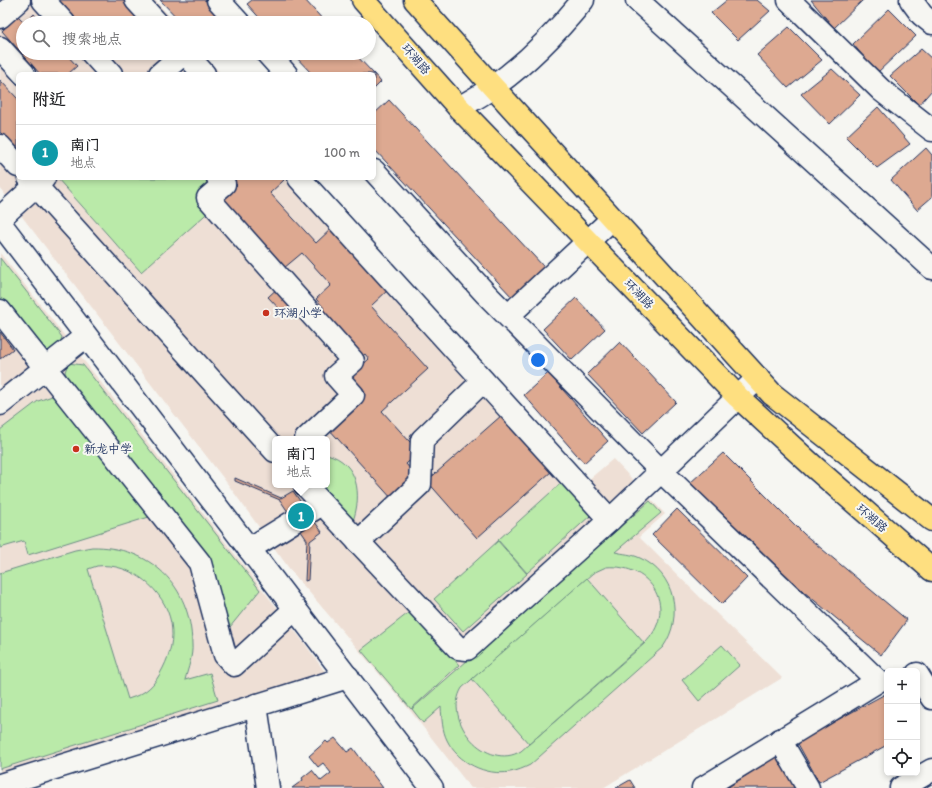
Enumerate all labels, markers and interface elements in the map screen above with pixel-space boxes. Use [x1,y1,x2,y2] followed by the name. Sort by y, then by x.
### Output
[16,16,376,60] search box
[30,27,52,49] icon: search
[62,30,122,48] text: 搜索地点
[399,41,433,77] street label: 环湖路
[32,89,66,109] text: 附近
[70,136,100,154] text: 南门
[42,145,48,160] text: 1
[324,145,360,160] text: 100 m
[70,155,96,170] text: 地点
[621,276,657,312] street label: 环湖路
[274,306,322,320] place label: 环湖小学
[261,308,271,318] marker: 环湖小学
[528,350,548,370] your location
[272,436,330,488] popup
[84,442,132,456] place label: 新龙中学
[71,444,81,454] marker: 新龙中学
[286,445,316,463] text: 南门
[286,464,312,479] text: 地点
[288,501,314,531] pin: 1
[854,501,890,535] street label: 环湖路
[884,668,920,776] map controls
[884,668,920,704] button: +
[884,704,920,740] button: −
[884,740,920,776] button: locate

